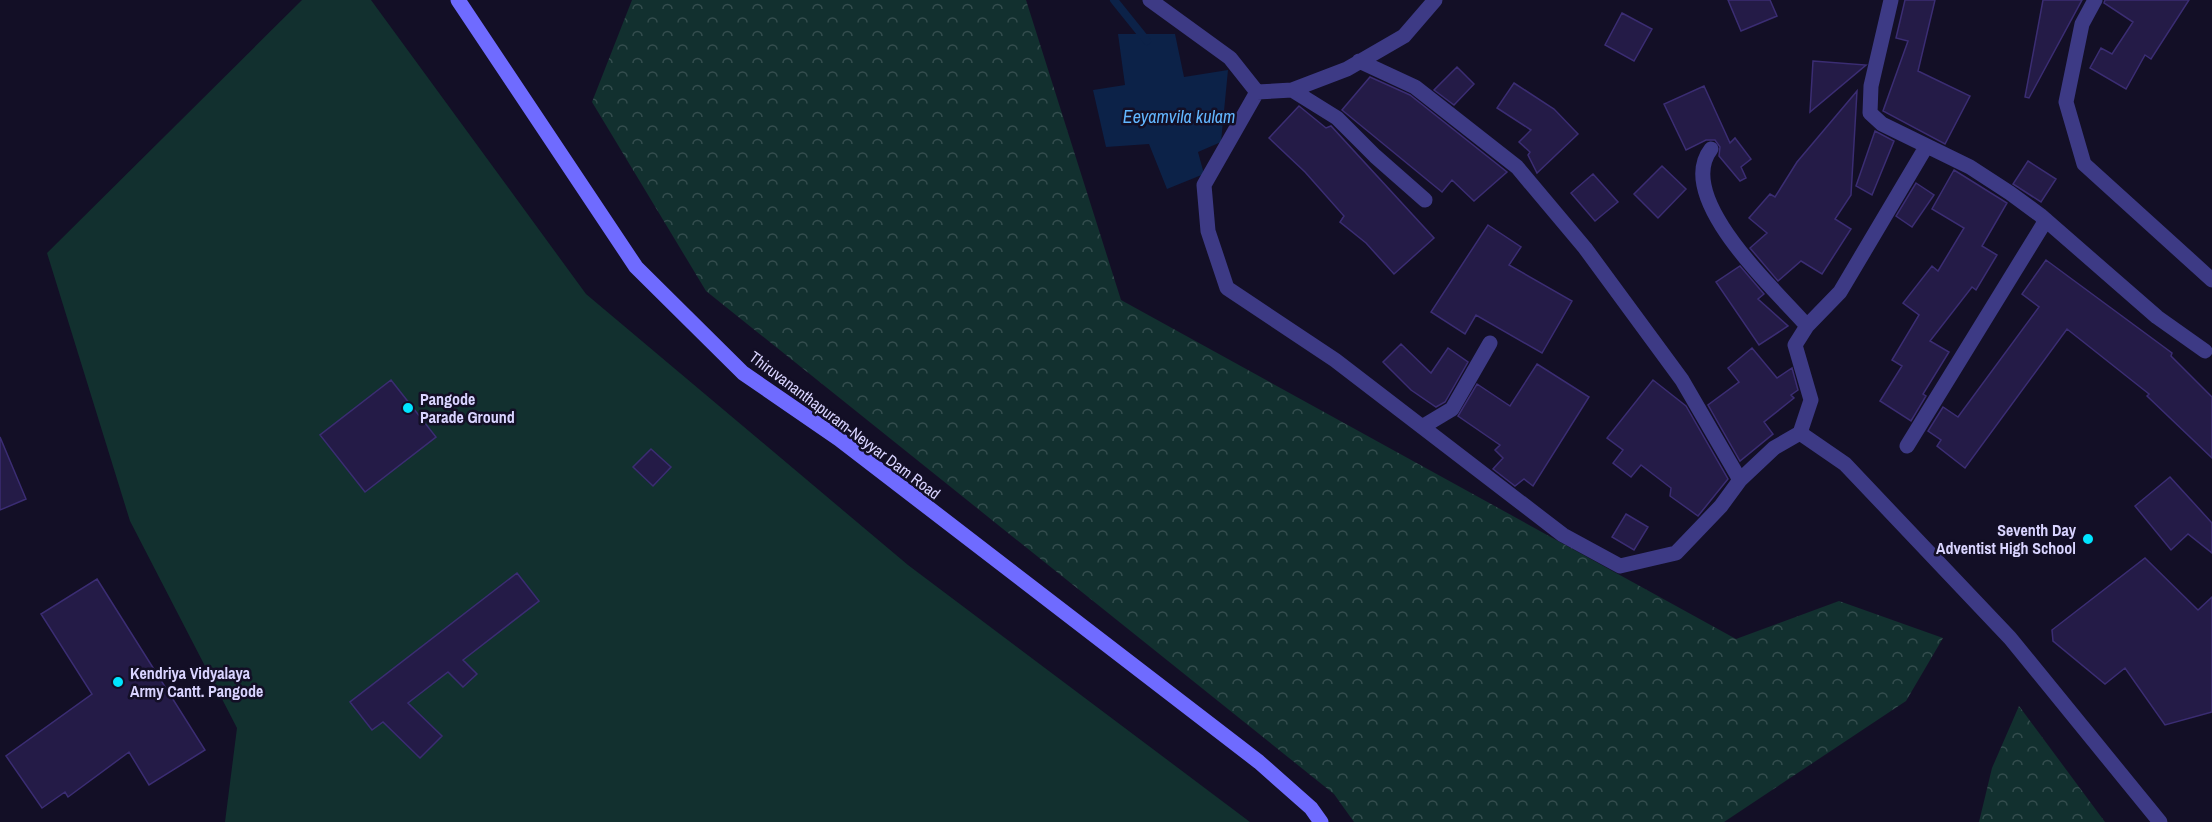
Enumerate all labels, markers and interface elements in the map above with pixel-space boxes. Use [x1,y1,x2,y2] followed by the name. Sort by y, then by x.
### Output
[1123,104,1235,129] water label: Eeyamvila kulam
[745,346,945,504] street label: Thiruvananthapuram-Neyyar Dam Road
[420,388,515,428] place label: Pangode Parade Ground
[401,401,415,415] marker: Pangode Parade Ground
[1936,519,2077,559] place label: Seventh Day Adventist High School
[2081,532,2095,546] marker: Seventh Day Adventist High School
[130,662,263,702] place label: Kendriya Vidyalaya Army Cantt. Pangode
[111,675,125,689] marker: Kendriya Vidyalaya Army Cantt. Pangode

